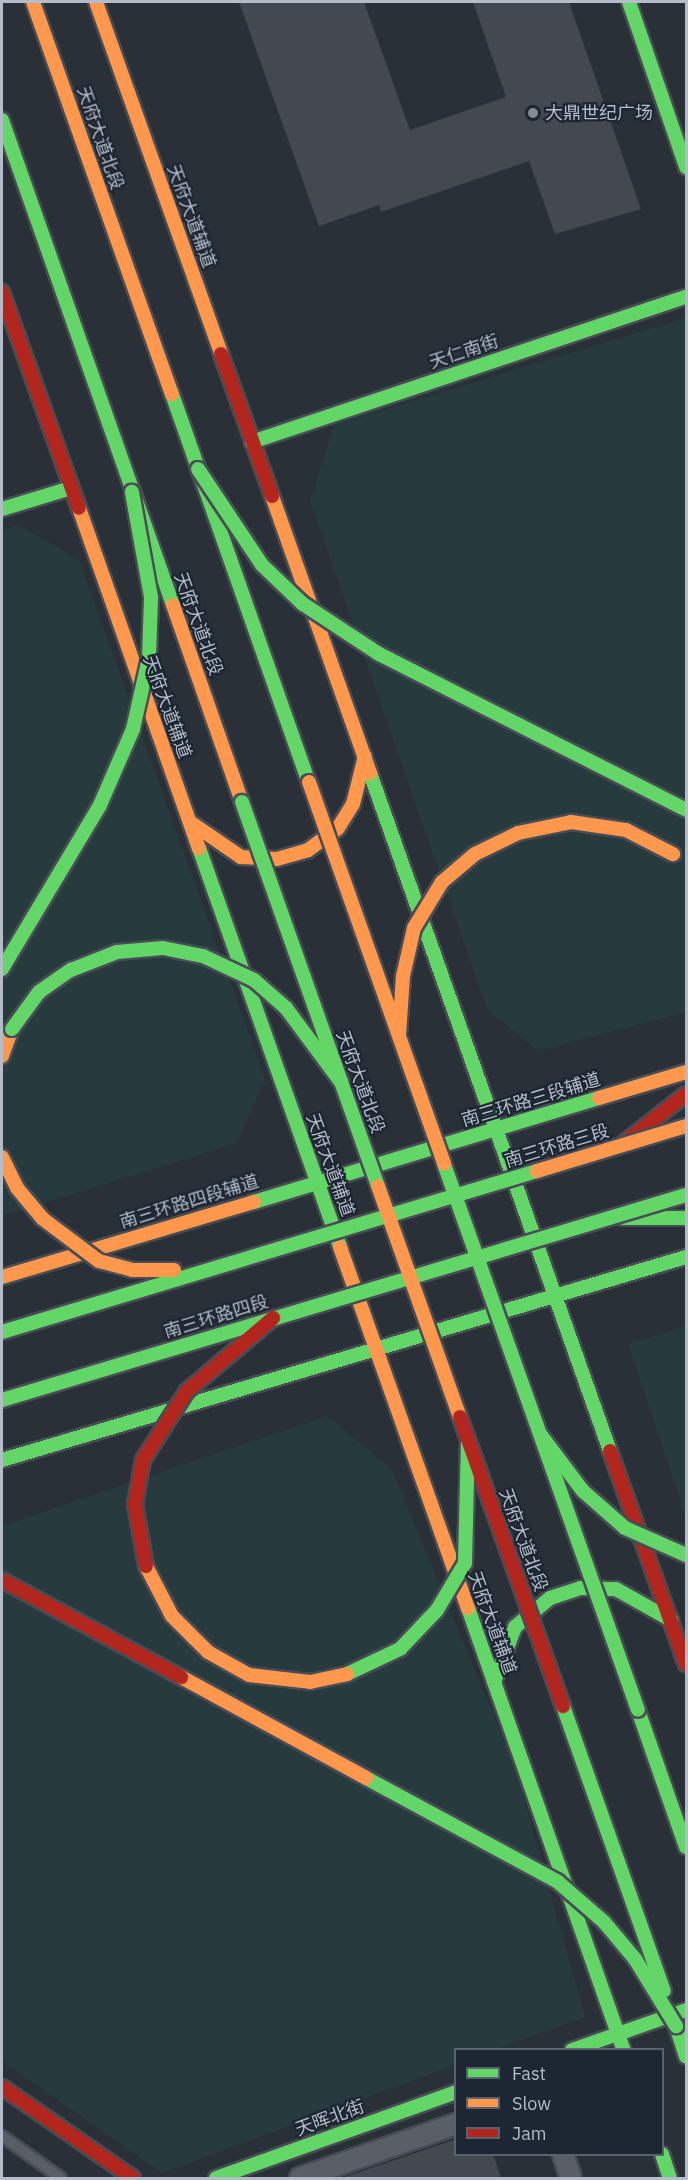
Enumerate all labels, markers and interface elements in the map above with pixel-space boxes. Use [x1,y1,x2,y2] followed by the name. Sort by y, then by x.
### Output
[72,83,128,193] street label: 天府大道北段
[545,102,653,124] place label: 大鼎世纪广场
[526,106,540,120] marker: 大鼎世纪广场
[162,162,220,270] street label: 天府大道辅道
[426,331,502,373] street label: 天仁南街
[169,570,227,678] street label: 天府大道北段
[138,653,196,761] street label: 天府大道辅道
[331,1028,389,1136] street label: 天府大道北段
[459,1069,603,1131] street label: 南三环路三段辅道
[301,1111,359,1219] street label: 天府大道辅道
[502,1120,612,1172] street label: 南三环路三段
[117,1171,261,1233] street label: 南三环路四段辅道
[161,1291,271,1343] street label: 南三环路四段
[494,1486,552,1594] street label: 天府大道北段
[463,1569,521,1677] street label: 天府大道辅道
[454,2048,664,2156] legend
[512,2062,546,2085] text: Fast
[512,2092,551,2115] text: Slow
[292,2096,368,2140] street label: 天晖北街
[512,2122,547,2145] text: Jam

